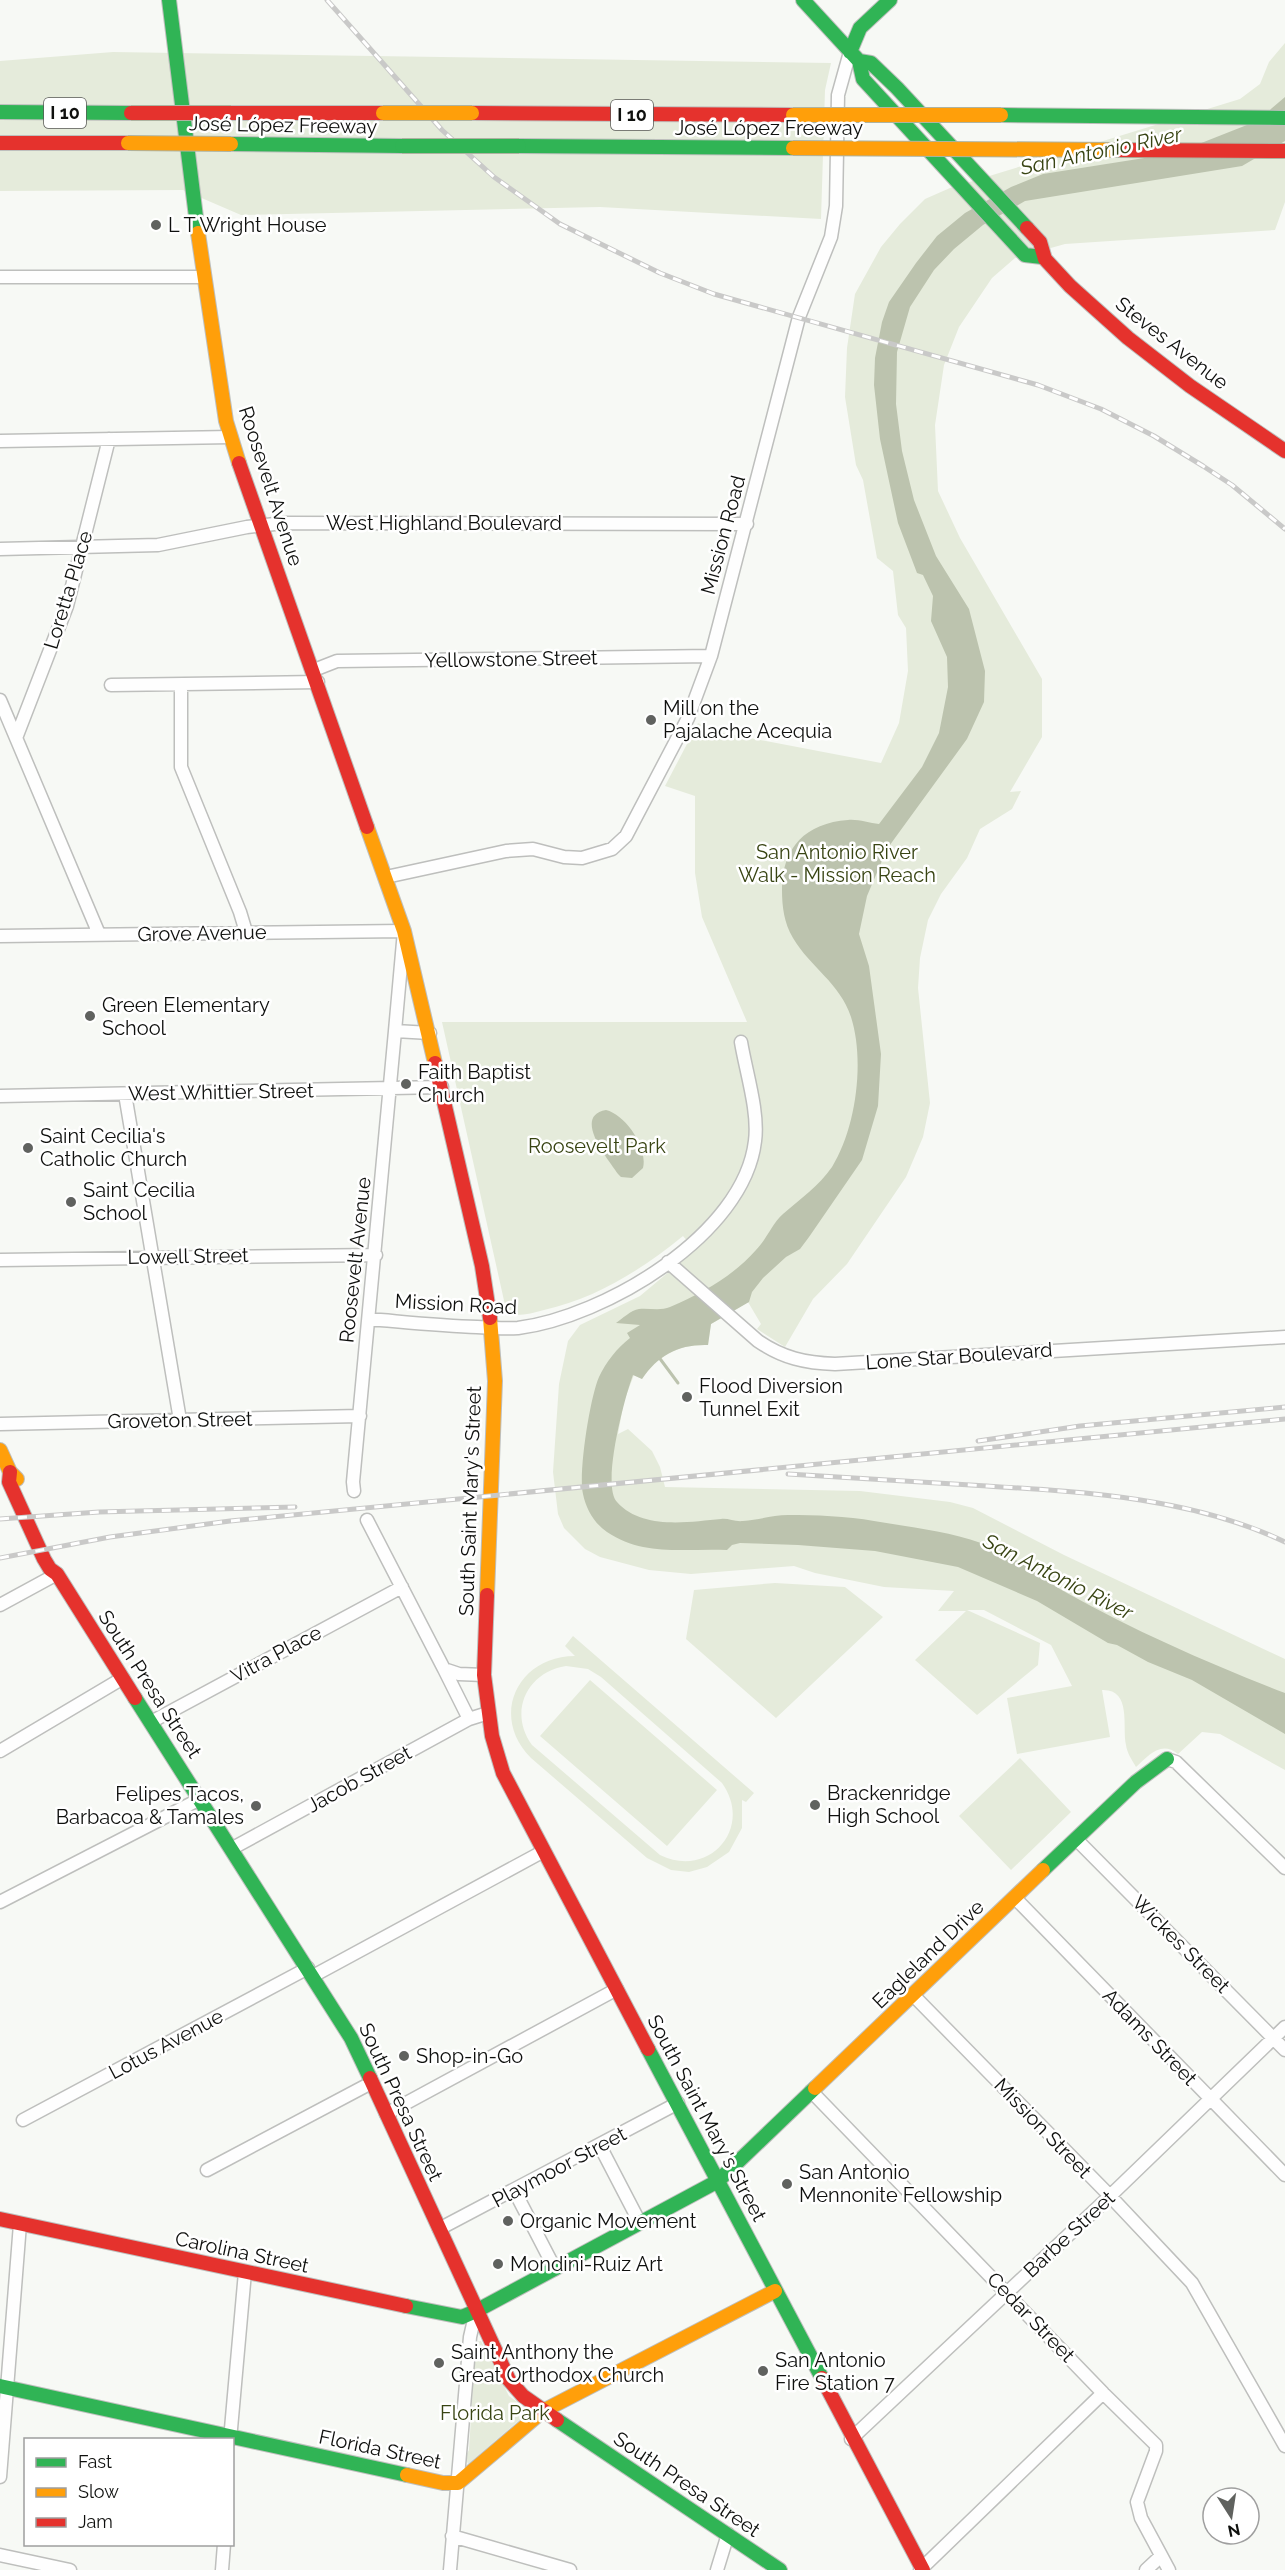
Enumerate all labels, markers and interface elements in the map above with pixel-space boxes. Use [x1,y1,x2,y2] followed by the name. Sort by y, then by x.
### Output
[44,98,86,128] road number: I 10
[611,100,653,130] road number: I 10
[189,111,378,139] street label: José López Freeway
[675,116,863,140] street label: José López Freeway
[1017,121,1185,180] water label: San Antonio River
[168,213,327,237] place label: L T Wright House
[149,218,163,232] marker: L T Wright House
[1111,292,1233,395] street label: Steves Avenue
[234,403,308,569] street label: Roosevelt Avenue
[696,473,750,597] street label: Mission Road
[326,511,562,535] street label: West Highland Boulevard
[39,528,97,652] street label: Loretta Place
[424,645,598,673] street label: Yellowstone Street
[663,696,832,743] place label: Mill on the Pajalache Acequia
[644,713,658,727] marker: Mill on the Pajalache Acequia
[738,840,936,887] park label: San Antonio River Walk - Mission Reach
[137,920,267,946] street label: Grove Avenue
[102,993,270,1040] place label: Green Elementary School
[83,1009,97,1023] marker: Green Elementary School
[418,1060,531,1107] place label: Faith Baptist Church
[399,1077,413,1091] marker: Faith Baptist Church
[128,1078,314,1106] street label: West Whittier Street
[40,1124,187,1171] place label: Saint Cecilia's Catholic Church
[528,1134,666,1158] park label: Roosevelt Park
[21,1141,35,1155] marker: Saint Cecilia's Catholic Church
[334,1176,376,1344] street label: Roosevelt Avenue
[83,1178,195,1225] place label: Saint Cecilia School
[64,1195,78,1209] marker: Saint Cecilia School
[127,1243,249,1269] street label: Lowell Street
[394,1289,518,1319] street label: Mission Road
[865,1337,1053,1375] street label: Lone Star Boulevard
[699,1374,843,1421] place label: Flood Diversion Tunnel Exit
[454,1385,486,1617] street label: South Saint Mary's Street
[680,1390,694,1404] marker: Flood Diversion Tunnel Exit
[107,1407,253,1433] street label: Groveton Street
[978,1528,1138,1625] water label: San Antonio River
[93,1606,207,1763] street label: South Presa Street
[227,1620,326,1688] street label: Vitra Place
[302,1740,416,1818] street label: Jacob Street
[827,1781,951,1828] place label: Brackenridge High School
[56,1782,244,1829] place label: Felipes Tacos, Barbacoa & Tamales
[808,1798,822,1812] marker: Brackenridge High School
[249,1799,263,1813] marker: Felipes Tacos, Barbacoa & Tamales
[1127,1890,1235,1998] street label: Wickes Street
[867,1895,989,2013] street label: Eagleland Drive
[1098,1984,1202,2091] street label: Adams Street
[105,2004,228,2084] street label: Lotus Avenue
[642,2011,772,2226] street label: South Saint Mary's Street
[354,2019,448,2185] street label: South Presa Street
[416,2044,523,2068] place label: Shop-in-Go
[397,2049,411,2063] marker: Shop-in-Go
[989,2073,1097,2183] street label: Mission Street
[488,2121,630,2212] street label: Playmoor Street
[799,2160,1002,2207] place label: San Antonio Mennonite Fellowship
[780,2177,794,2191] marker: San Antonio Mennonite Fellowship
[1018,2186,1120,2282] street label: Barbe Street
[520,2209,697,2233] place label: Organic Movement
[501,2214,515,2228] marker: Organic Movement
[173,2226,311,2278] street label: Carolina Street
[510,2252,663,2276] place label: Mondini-Ruiz Art
[491,2257,505,2271] marker: Mondini-Ruiz Art
[982,2267,1080,2367] street label: Cedar Street
[451,2340,664,2387] place label: Saint Anthony the Great Orthodox Church
[775,2348,895,2395] place label: San Antonio Fire Station 7
[432,2356,446,2370] marker: Saint Anthony the Great Orthodox Church
[756,2364,770,2378] marker: San Antonio Fire Station 7
[440,2401,550,2425] park label: Florida Park
[317,2424,444,2474] street label: Florida Street
[609,2426,765,2542] street label: South Presa Street
[24,2438,234,2546] legend
[78,2451,112,2472] text: Fast
[78,2481,119,2502] text: Slow
[1201,2486,1261,2546] north arrow
[78,2511,113,2532] text: Jam
[1226,2520,1242,2541] text: N

